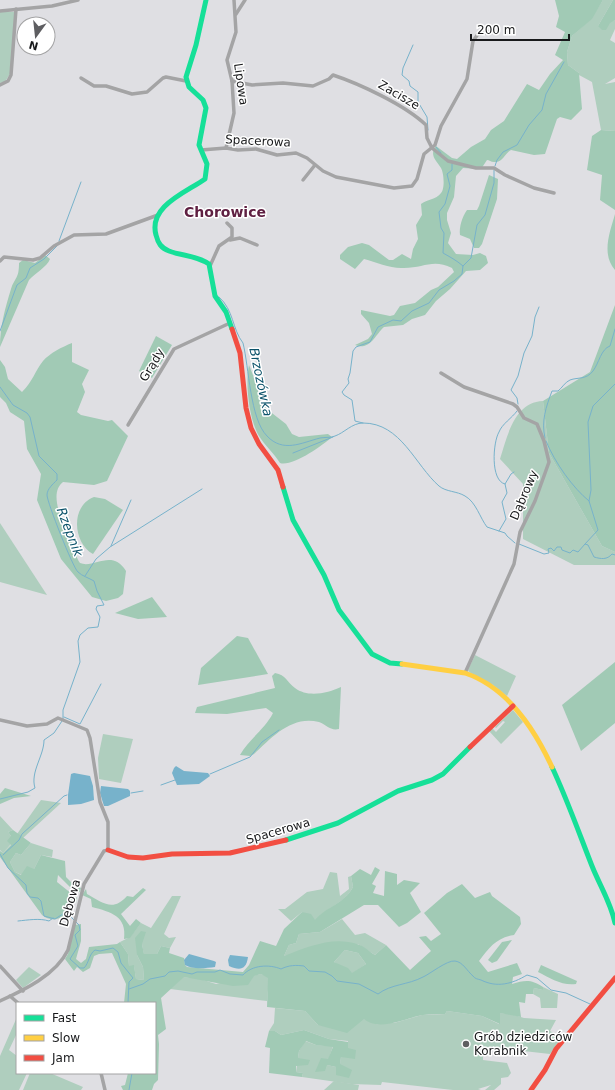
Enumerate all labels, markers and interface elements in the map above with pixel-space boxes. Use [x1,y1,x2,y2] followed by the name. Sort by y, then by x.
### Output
[16,16,56,56] north arrow
[471,16,569,42] scale bar
[477,23,515,37] text: 200 m
[27,38,40,53] text: N
[231,62,251,106] street label: Lipowa
[376,78,422,112] street label: Zacisze
[225,132,291,150] street label: Spacerowa
[184,204,266,220] district label: Chorowice
[137,346,167,384] street label: Grądy
[246,346,276,418] water label: Brzozówka
[507,468,541,522] street label: Dąbrowy
[54,505,86,559] water label: Rzepnik
[244,815,312,847] street label: Spacerowa
[57,878,83,928] street label: Dębowa
[16,1002,156,1074] legend
[52,1011,76,1025] text: Fast
[474,1030,573,1058] place label: Grób dziedziców Korabnik
[52,1031,80,1045] text: Slow
[461,1039,471,1049] marker: Grób dziedziców Korabnik
[51,1051,75,1065] text: Jam

